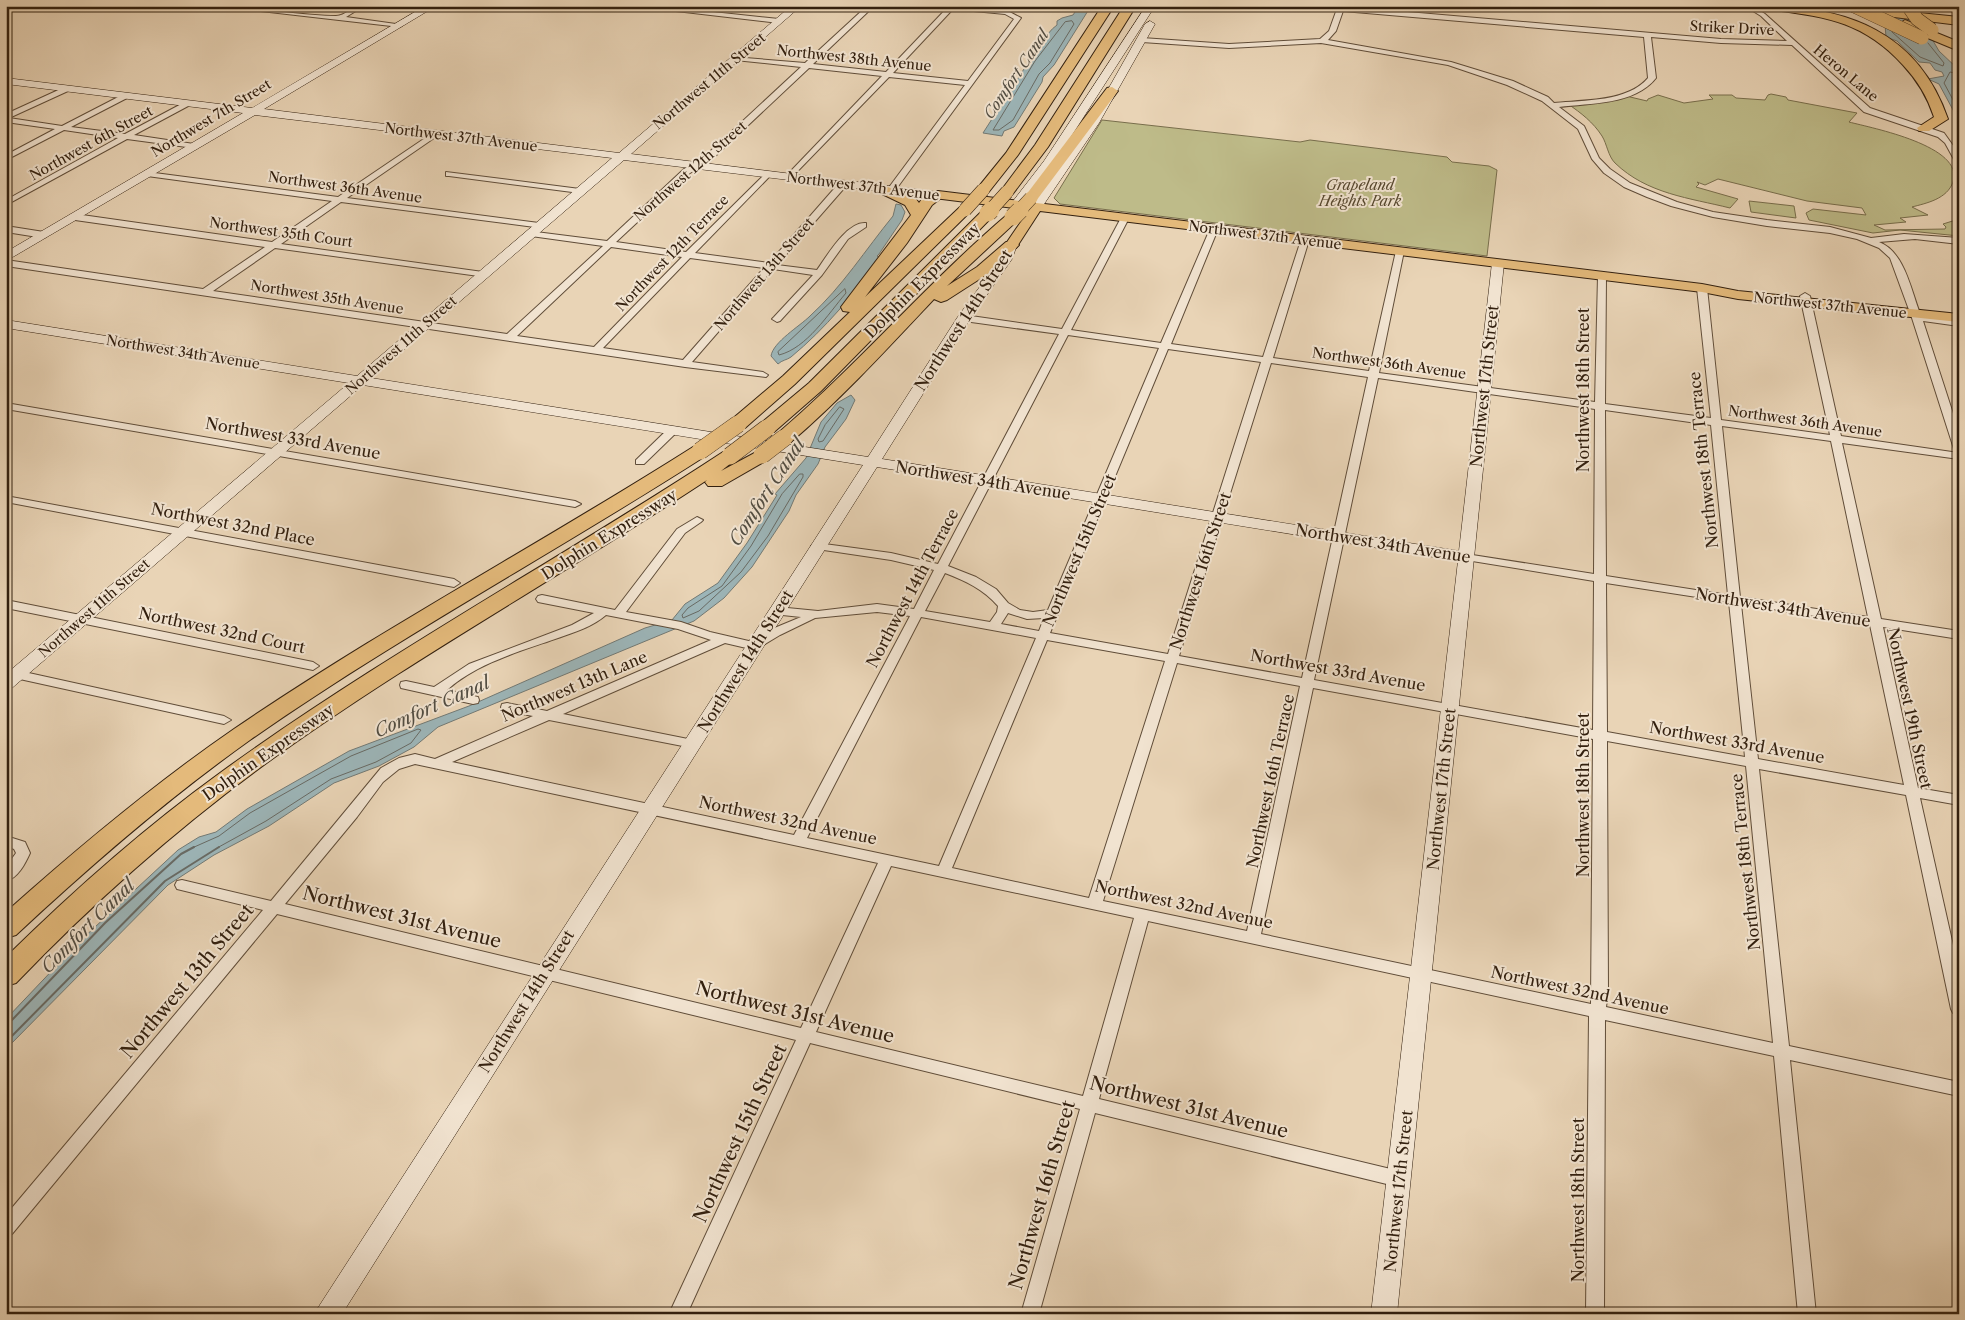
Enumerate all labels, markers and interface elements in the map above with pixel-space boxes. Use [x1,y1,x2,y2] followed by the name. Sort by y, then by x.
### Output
[1689,17,1775,39] street label: Striker Drive
[979,24,1054,122] water label: Comfort Canal
[649,29,769,133] street label: Northwest 11th Street
[776,41,932,75] street label: Northwest 38th Avenue
[1810,41,1882,106] street label: Heron Lane
[148,75,274,161] street label: Northwest 7th Street
[26,102,156,184] street label: Northwest 6th Street
[630,117,750,225] street label: Northwest 12th Street
[383,119,539,155] street label: Northwest 37th Avenue
[267,167,423,207] street label: Northwest 36th Avenue
[785,168,941,204] street label: Northwest 37th Avenue
[1318,176,1402,210] park label: Grapeland Heights Park
[612,191,732,315] street label: Northwest 12th Terrace
[208,213,354,251] street label: Northwest 35th Court
[710,214,818,334] street label: Northwest 13th Street
[860,217,985,342] street label: Dolphin Expressway
[1187,217,1343,253] street label: Northwest 37th Avenue
[910,245,1016,394] street label: Northwest 14th Street
[249,276,405,318] street label: Northwest 35th Avenue
[1752,288,1908,322] street label: Northwest 37th Avenue
[342,292,460,398] street label: Northwest 11th Street
[1466,304,1503,468] street label: Northwest 17th Street
[1573,307,1593,472] street label: Northwest 18th Street
[105,331,261,373] street label: Northwest 34th Avenue
[1311,343,1467,383] street label: Northwest 36th Avenue
[1684,371,1722,549] street label: Northwest 18th Terrace
[1727,401,1883,441] street label: Northwest 36th Avenue
[204,413,382,463] street label: Northwest 33rd Avenue
[724,432,811,550] water label: Comfort Canal
[894,456,1072,504] street label: Northwest 34th Avenue
[1038,470,1120,629] street label: Northwest 15th Street
[538,484,681,584] street label: Dolphin Expressway
[1165,489,1235,652] street label: Northwest 16th Street
[149,498,317,550] street label: Northwest 32nd Place
[862,505,962,671] street label: Northwest 14th Terrace
[1294,519,1472,567] street label: Northwest 34th Avenue
[35,555,153,661] street label: Northwest 11th Street
[1694,583,1872,631] street label: Northwest 34th Avenue
[693,586,797,736] street label: Northwest 14th Street
[137,603,307,657] street label: Northwest 32nd Court
[1883,625,1937,791] street label: Northwest 19th Street
[1249,645,1427,695] street label: Northwest 33rd Avenue
[498,646,650,726] street label: Northwest 13th Lane
[371,671,495,742] water label: Comfort Canal
[1242,692,1298,870] street label: Northwest 16th Terrace
[198,698,338,805] street label: Dolphin Expressway
[1423,707,1460,871] street label: Northwest 17th Street
[1573,712,1593,877] street label: Northwest 18th Street
[1648,717,1826,767] street label: Northwest 33rd Avenue
[1726,773,1764,951] street label: Northwest 18th Terrace
[697,791,879,849] street label: Northwest 32nd Avenue
[36,873,141,978] water label: Comfort Canal
[1093,875,1275,933] street label: Northwest 32nd Avenue
[300,881,504,953] street label: Northwest 31st Avenue
[116,899,259,1063] street label: Northwest 13th Street
[474,926,578,1076] street label: Northwest 14th Street
[1489,961,1671,1019] street label: Northwest 32nd Avenue
[693,976,897,1048] street label: Northwest 31st Avenue
[688,1040,792,1226] street label: Northwest 15th Street
[1087,1071,1291,1143] street label: Northwest 31st Avenue
[1004,1098,1080,1292] street label: Northwest 16th Street
[1380,1109,1417,1273] street label: Northwest 17th Street
[1568,1117,1588,1282] street label: Northwest 18th Street

